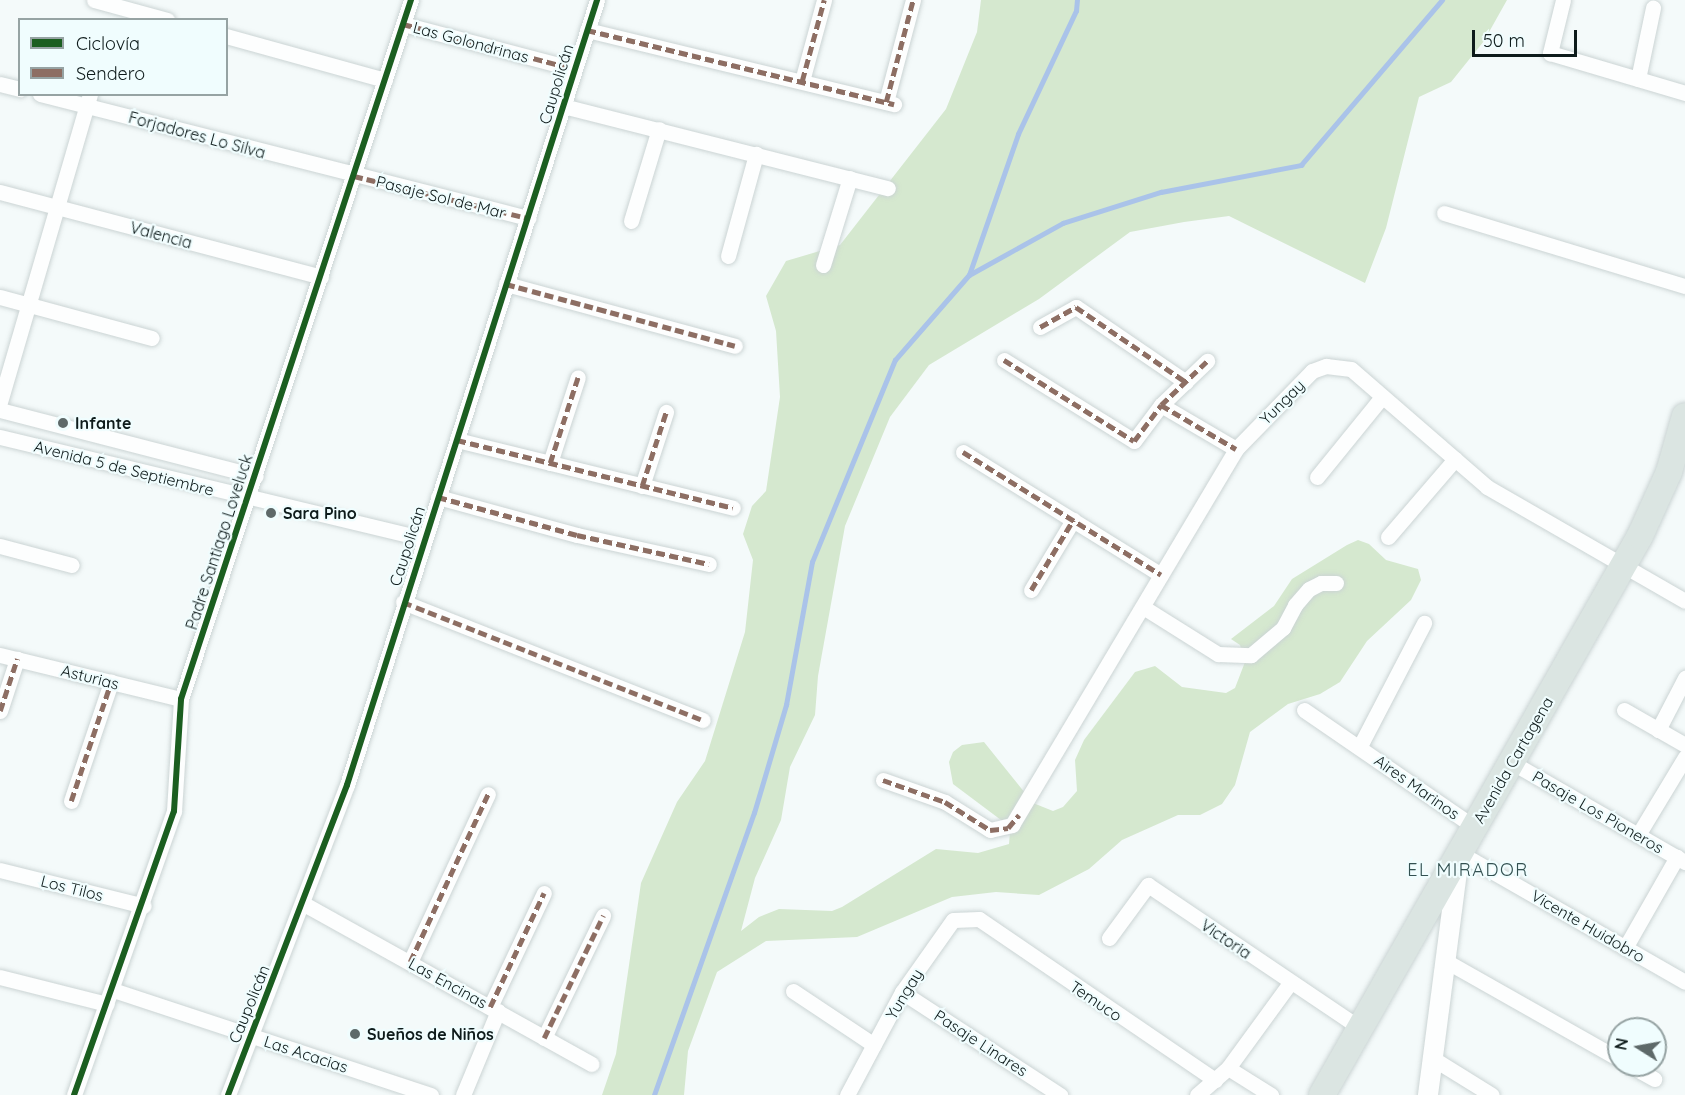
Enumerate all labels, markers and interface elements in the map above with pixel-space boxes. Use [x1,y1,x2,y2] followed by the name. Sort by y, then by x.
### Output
[411,17,531,67] street label: Las Golondrinas
[18,18,228,96] legend
[1475,18,1580,56] scale bar
[1483,29,1525,52] text: 50 m
[76,32,140,55] text: Ciclovía
[535,42,577,126] street label: Caupolicán
[76,62,145,85] text: Sendero
[126,107,268,163] street label: Forjadores Lo Silva
[374,172,508,222] street label: Pasaje Sol de Mar
[128,218,194,252] street label: Valencia
[1256,376,1308,428] street label: Yungay
[75,413,131,433] place label: Infante
[56,416,70,430] marker: Infante
[32,436,216,500] street label: Avenida 5 de Septiembre
[182,452,256,632] street label: Padre Santiago Loveluck
[283,503,357,523] place label: Sara Pino
[385,504,429,588] street label: Caupolicán
[264,506,278,520] marker: Sara Pino
[59,661,121,693] street label: Asturias
[1469,693,1557,827] street label: Avenida Cartagena
[1371,751,1463,823] street label: Aires Marinos
[1529,767,1667,857] street label: Pasaje Los Pioneros
[1407,859,1529,881] district label: EL MIRADOR
[39,871,105,905] street label: Los Tilos
[1528,886,1648,966] street label: Vicente Huidobro
[1197,915,1255,963] street label: Victoria
[405,954,491,1012] street label: Las Encinas
[225,962,273,1046] street label: Caupolicán
[881,965,927,1023] street label: Yungay
[1066,977,1126,1025] street label: Temuco
[931,1006,1031,1080] street label: Pasaje Linares
[1607,1017,1667,1077] north arrow
[367,1024,494,1044] place label: Sueños de Niños
[348,1027,362,1041] marker: Sueños de Niños
[262,1031,350,1077] street label: Las Acacias
[1610,1036,1632,1052] text: N

